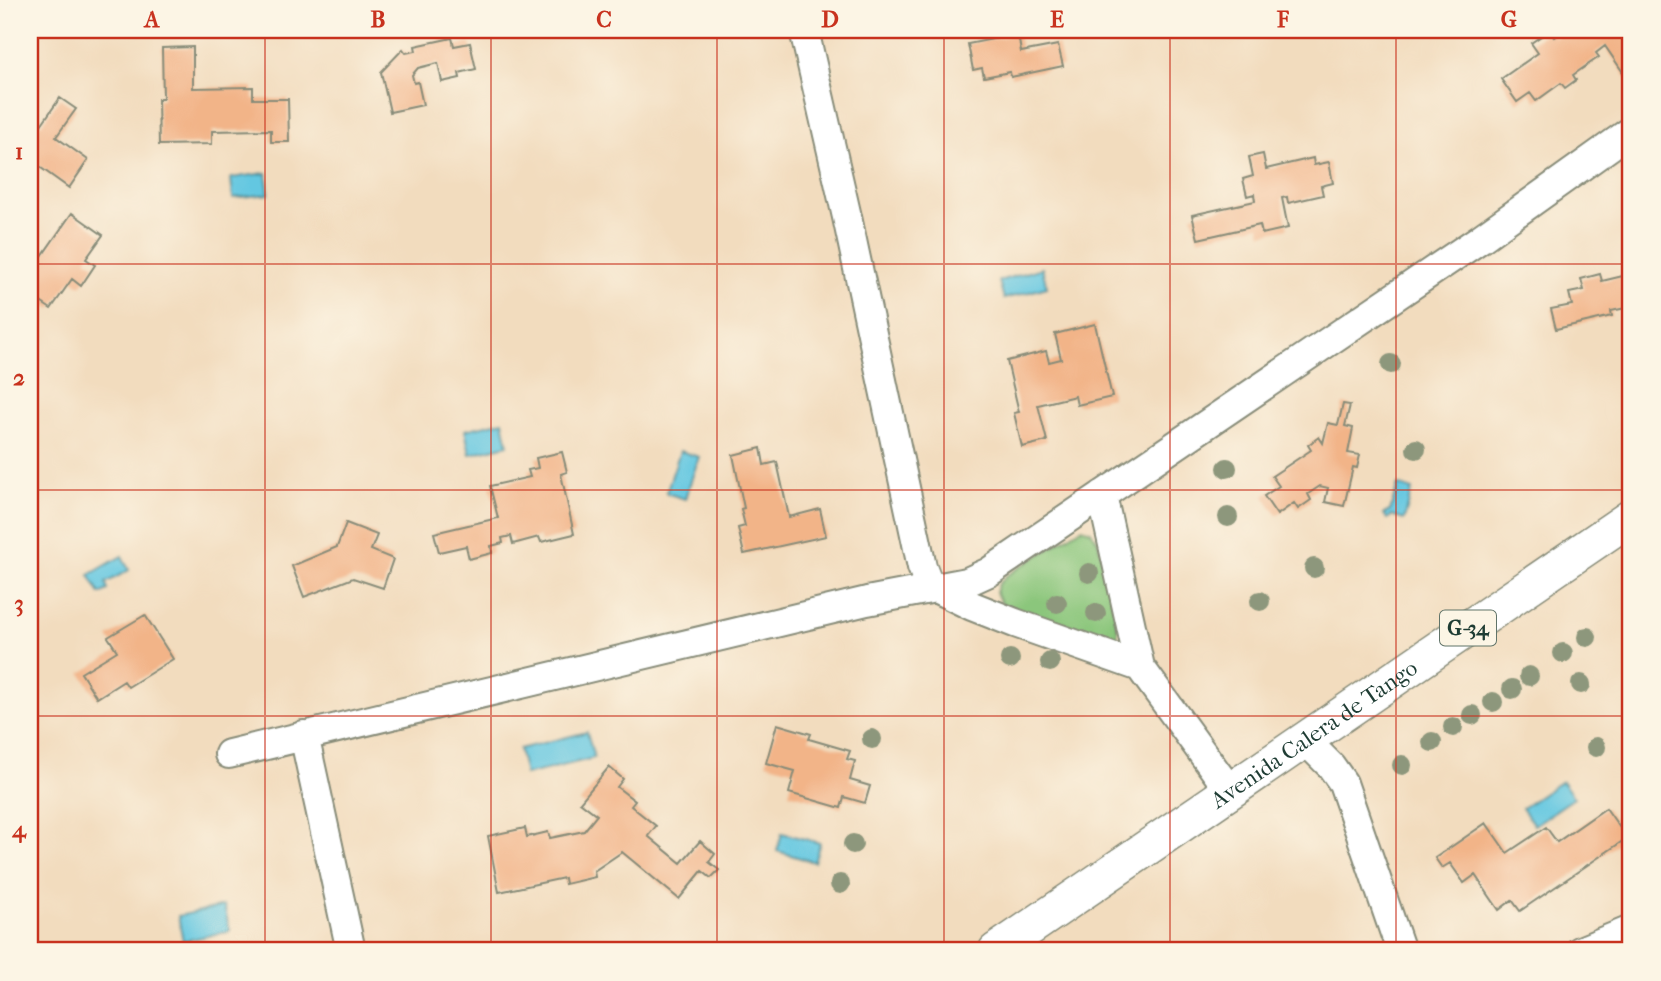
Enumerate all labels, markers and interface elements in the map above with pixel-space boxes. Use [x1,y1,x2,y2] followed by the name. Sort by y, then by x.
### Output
[143,6,161,33] text: A
[371,6,386,33] text: B
[596,6,612,33] text: C
[821,6,839,33] text: D
[1050,6,1064,33] text: E
[1276,6,1290,33] text: F
[1501,6,1517,33] text: G
[15,138,23,165] text: 1
[13,364,25,391] text: 2
[14,590,24,617] text: 3
[1440,610,1496,646] road number: G-34
[1205,654,1422,814] street label: Avenida Calera de Tango
[11,816,27,843] text: 4

